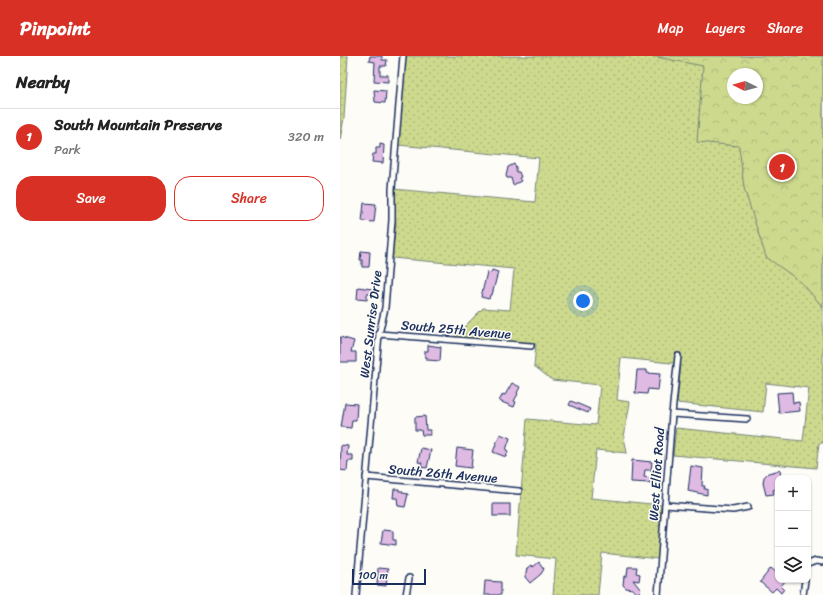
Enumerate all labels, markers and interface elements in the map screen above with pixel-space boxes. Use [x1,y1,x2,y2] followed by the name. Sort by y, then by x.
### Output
[20,12,91,45] text: Pinpoint
[658,16,683,41] text: Map
[705,16,745,41] text: Layers
[767,16,803,41] text: Share
[16,67,70,97] text: Nearby
[727,68,763,104] north arrow
[54,112,222,138] text: South Mountain Preserve
[26,125,32,148] text: 1
[288,125,324,148] text: 320 m
[54,138,81,161] text: Park
[769,152,795,182] pin: 1
[16,176,166,221] button: Save
[174,176,324,221] button: Share
[353,269,388,379] street label: West Sunrise Drive
[573,291,593,311] your location
[400,313,512,346] street label: South 25th Avenue
[642,426,671,521] street label: West Elliot Road
[387,457,498,490] street label: South 26th Avenue
[775,475,811,583] map controls
[775,475,811,511] button: +
[775,511,811,547] button: −
[775,547,811,583] button: layers
[358,566,388,585] text: 100 m
[352,567,426,586] scale bar

